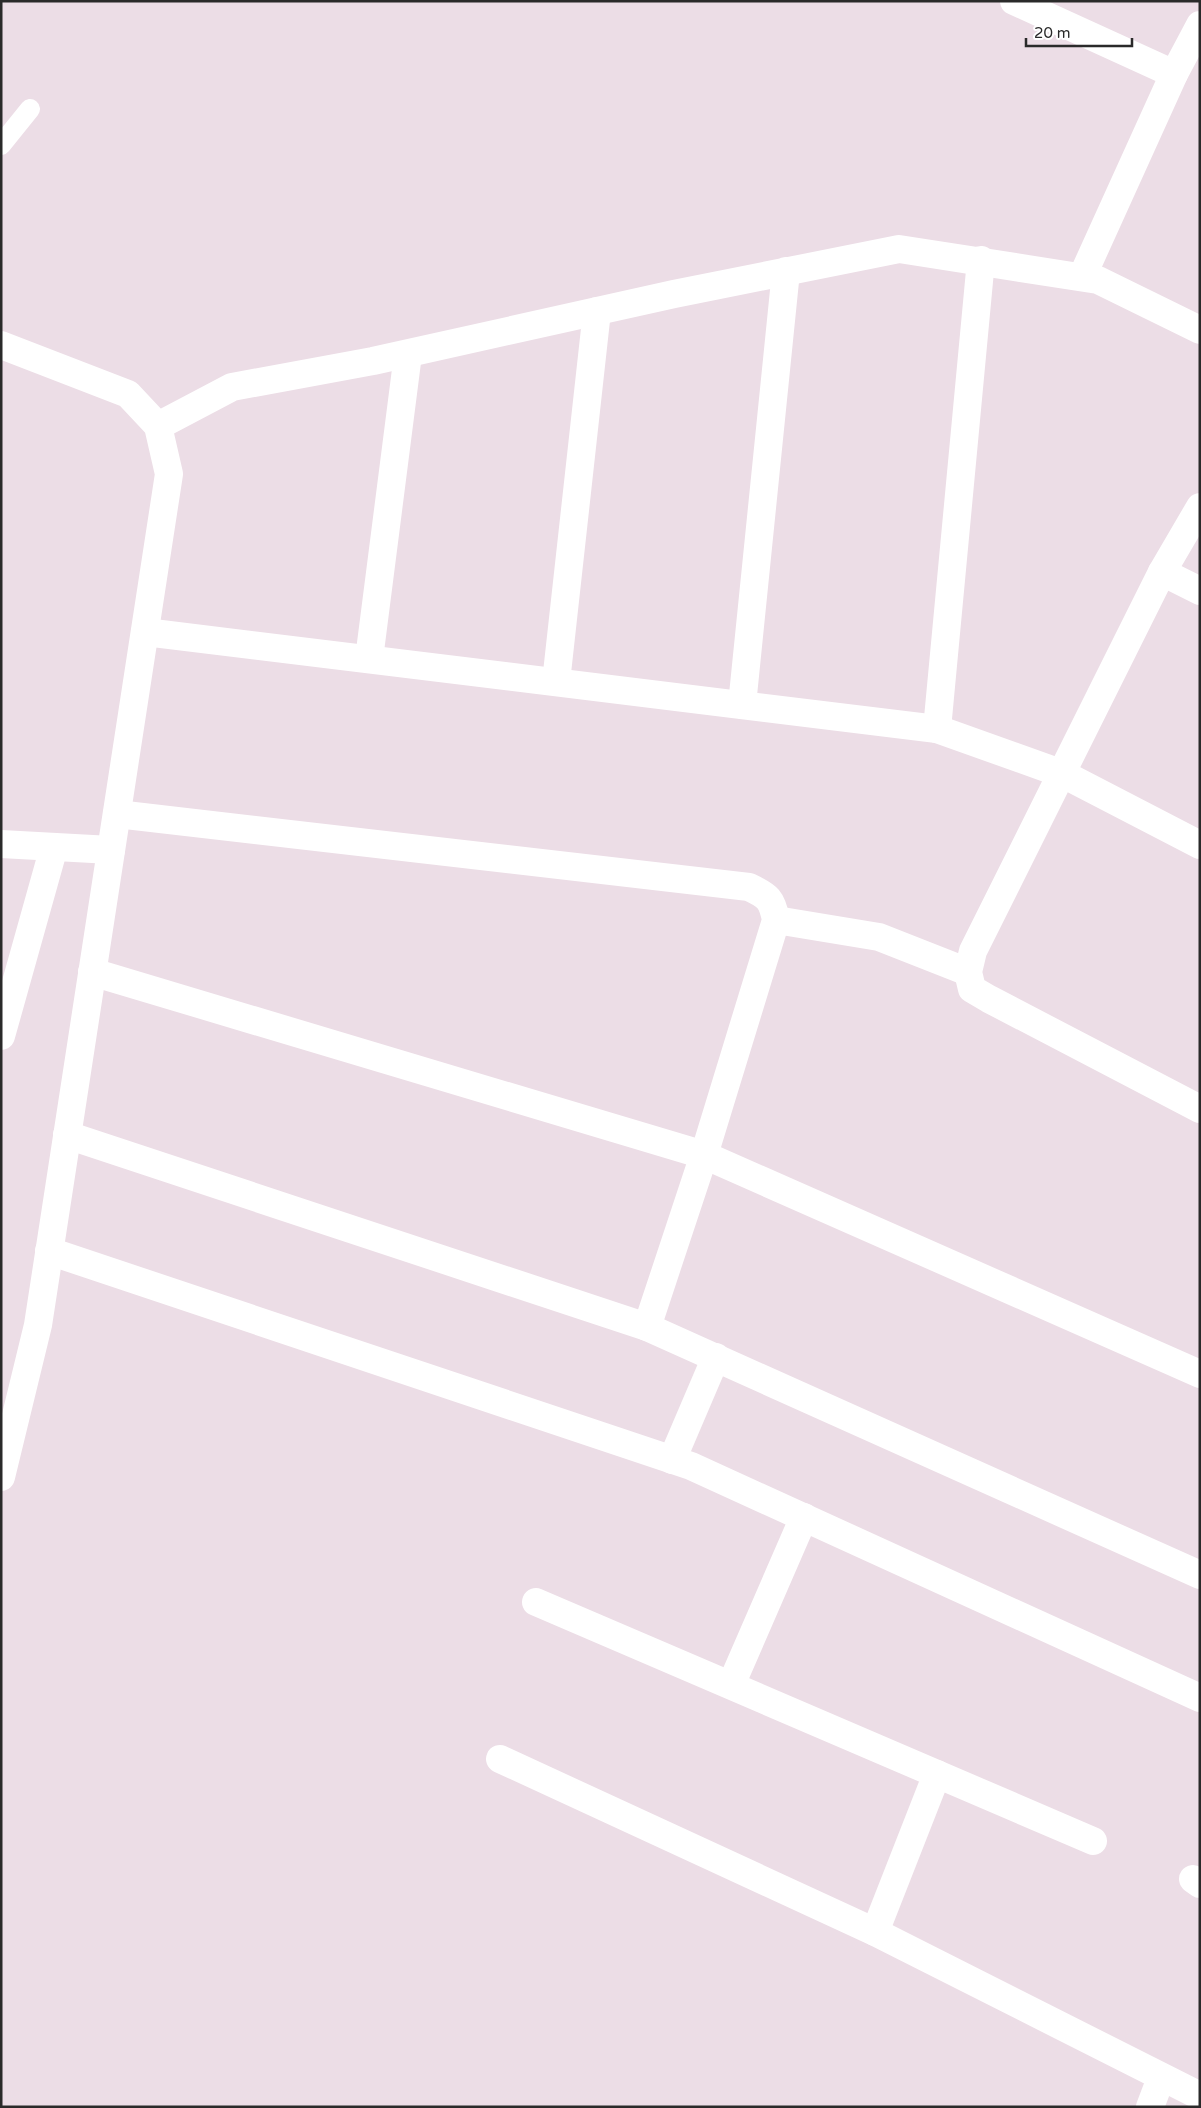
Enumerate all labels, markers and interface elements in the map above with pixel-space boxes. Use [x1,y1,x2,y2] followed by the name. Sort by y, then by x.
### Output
[1026,15,1132,47] scale bar
[1034,24,1071,42] text: 20 m

